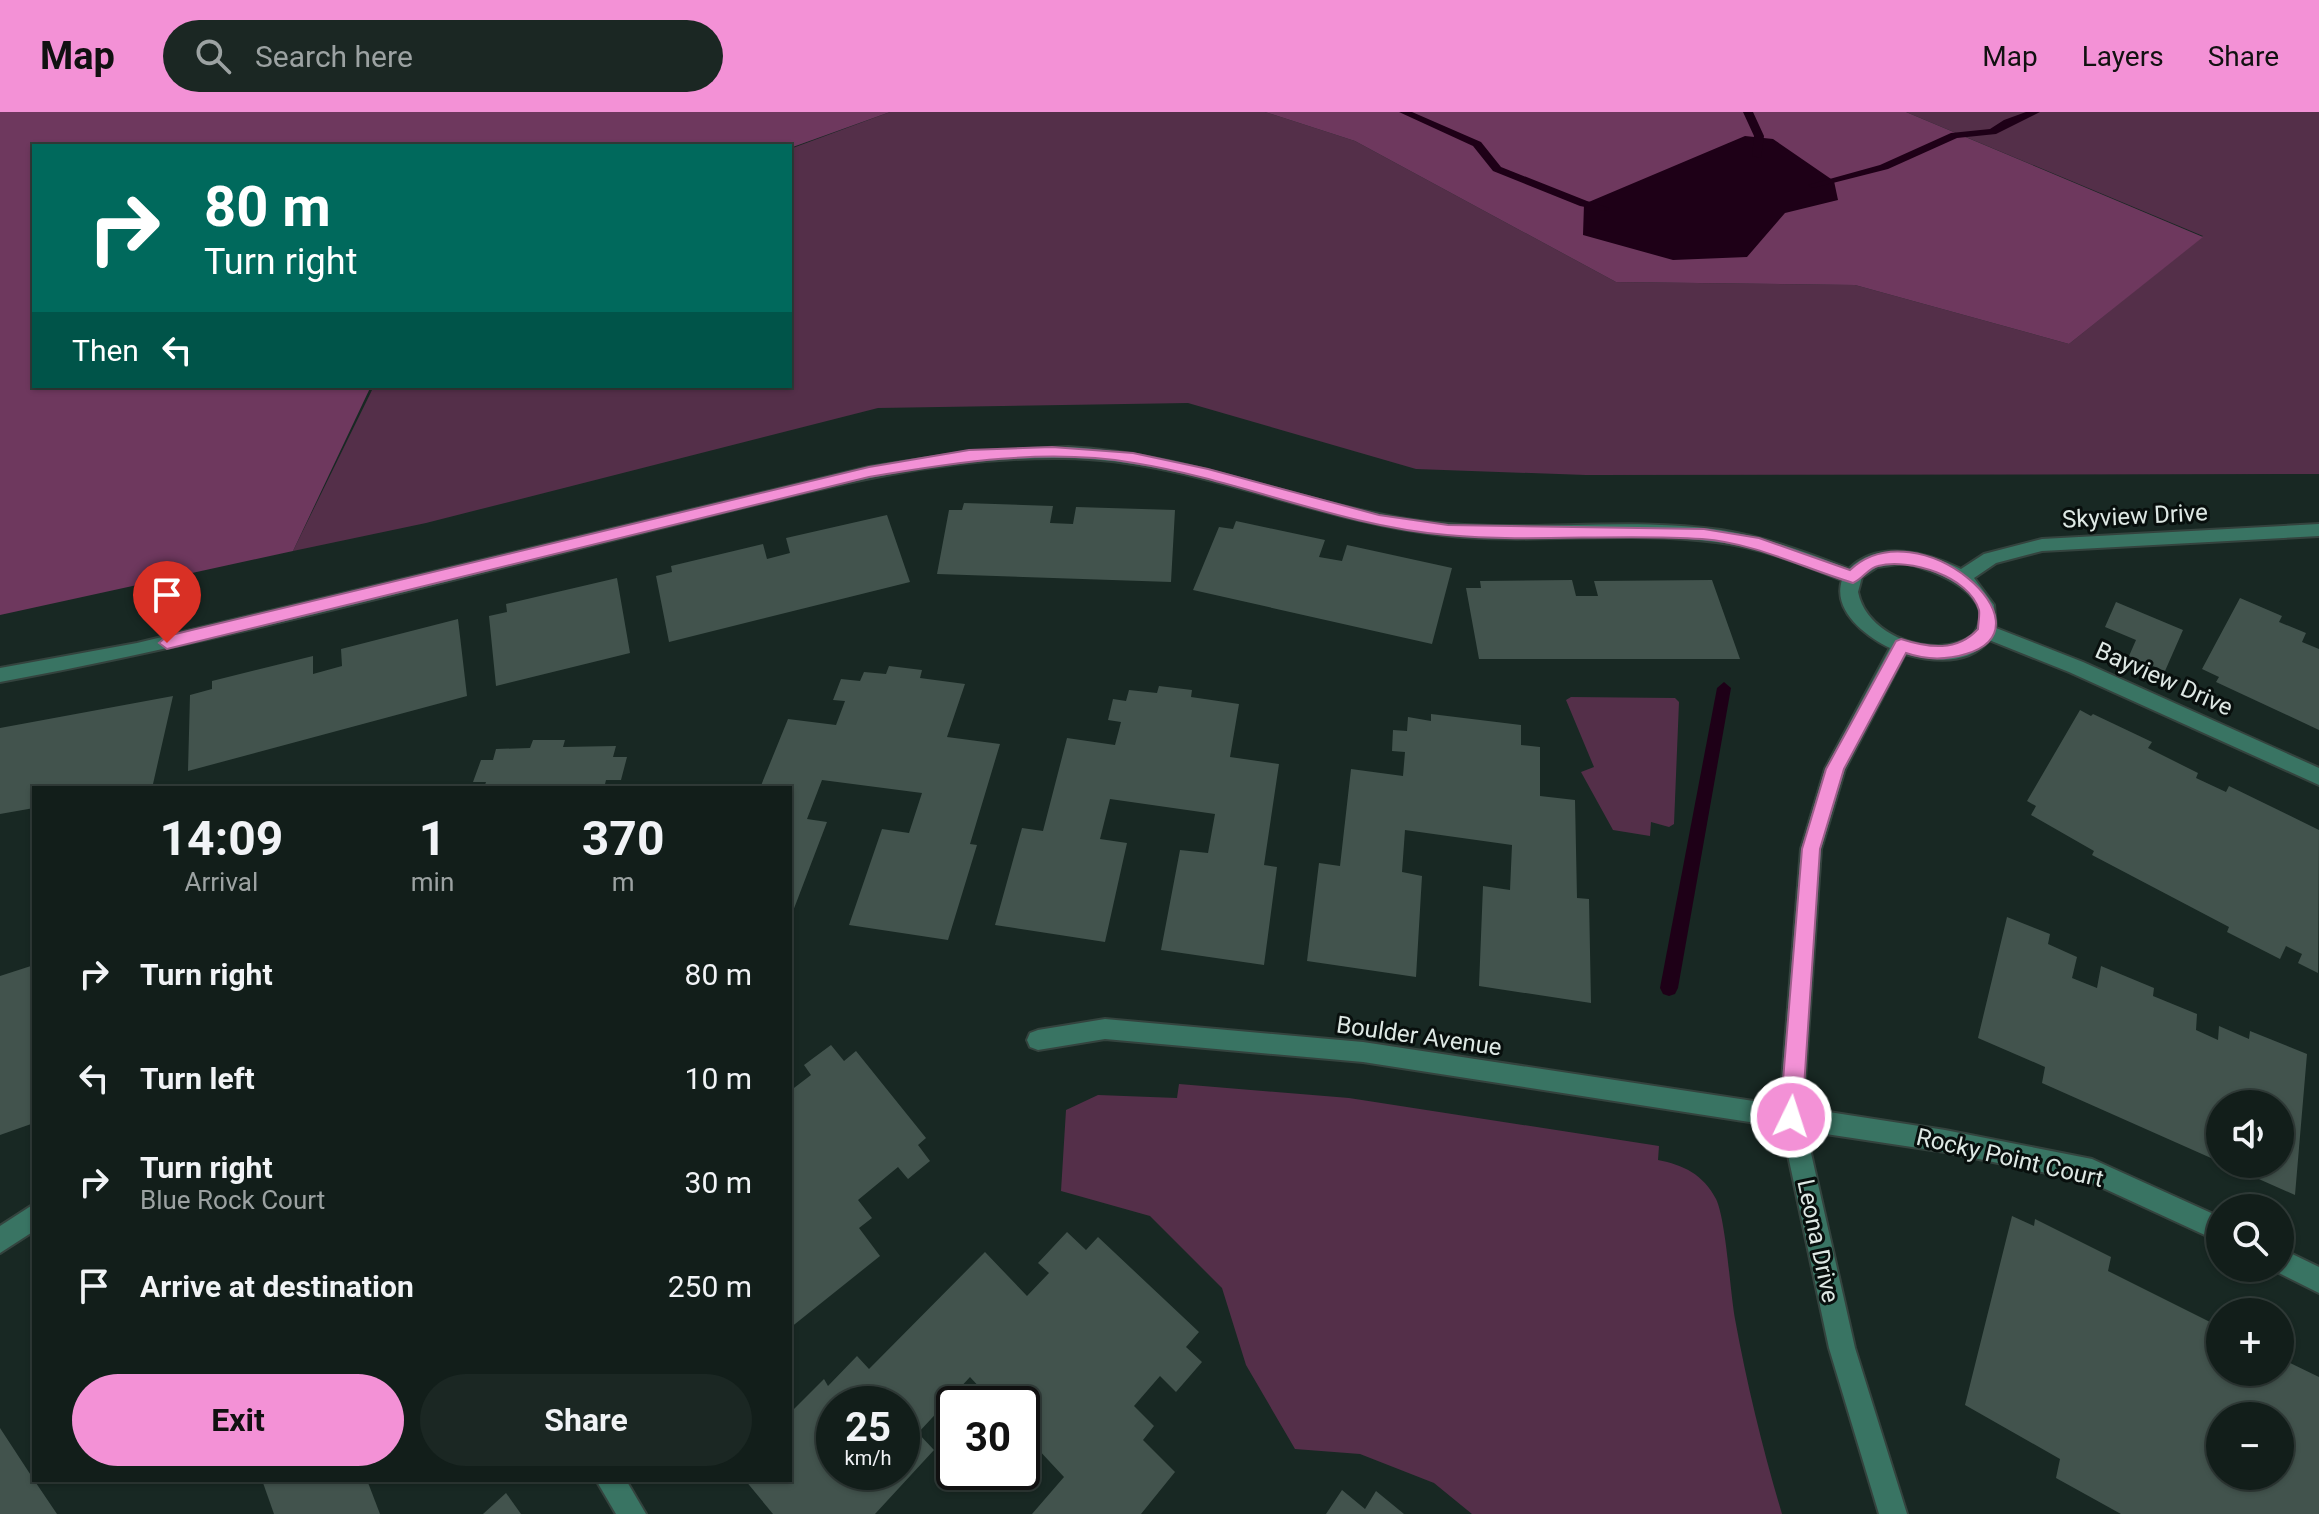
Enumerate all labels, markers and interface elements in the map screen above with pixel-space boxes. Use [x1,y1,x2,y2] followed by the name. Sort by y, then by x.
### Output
[163,20,723,92] search box
[40,34,115,78] text: Map
[191,34,235,78] icon: search
[255,39,413,74] text: Search here
[1982,40,2038,73] text: Map
[2082,40,2164,73] text: Layers
[2208,40,2279,73] text: Share
[204,174,331,240] text: 80 m
[72,176,176,280] icon: right
[204,241,357,283] text: Turn right
[155,328,199,372] icon: left
[72,333,139,368] text: Then
[2061,498,2209,534] street label: Skyview Drive
[133,561,201,643] pin
[145,573,189,617] icon: arrive
[2091,636,2237,722] street label: Bayview Drive
[160,810,283,867] text: 14:09
[419,810,446,867] text: 1
[582,810,664,867] text: 370
[185,867,258,897] text: Arrival
[411,867,454,897] text: min
[612,867,635,897] text: m
[72,952,116,996] icon: right
[140,957,273,992] text: Turn right
[685,957,752,992] text: 80 m
[1335,1011,1503,1061] street label: Boulder Avenue
[72,1056,116,1100] icon: left
[140,1061,255,1096] text: Turn left
[685,1061,752,1096] text: 10 m
[1749,1075,1833,1159] position arrow
[2206,1090,2294,1490] map controls
[2206,1090,2294,1178] button: sound
[1914,1123,2106,1193] street label: Rocky Point Court
[140,1150,273,1185] text: Turn right
[72,1160,116,1204] icon: right
[685,1165,752,1200] text: 30 m
[1791,1177,1845,1305] street label: Leona Drive
[140,1185,325,1215] text: Blue Rock Court
[2206,1194,2294,1282] button: search
[72,1264,116,1308] icon: arrive
[140,1269,414,1304] text: Arrive at destination
[668,1269,752,1304] text: 250 m
[2206,1298,2294,1386] button: +
[72,1374,404,1466] button: Exit
[420,1374,752,1466] button: Share
[936,1386,1040,1490] speed limit sign: 30
[2206,1402,2294,1490] button: −
[845,1404,891,1451] text: 25
[845,1446,891,1470] text: km/h

